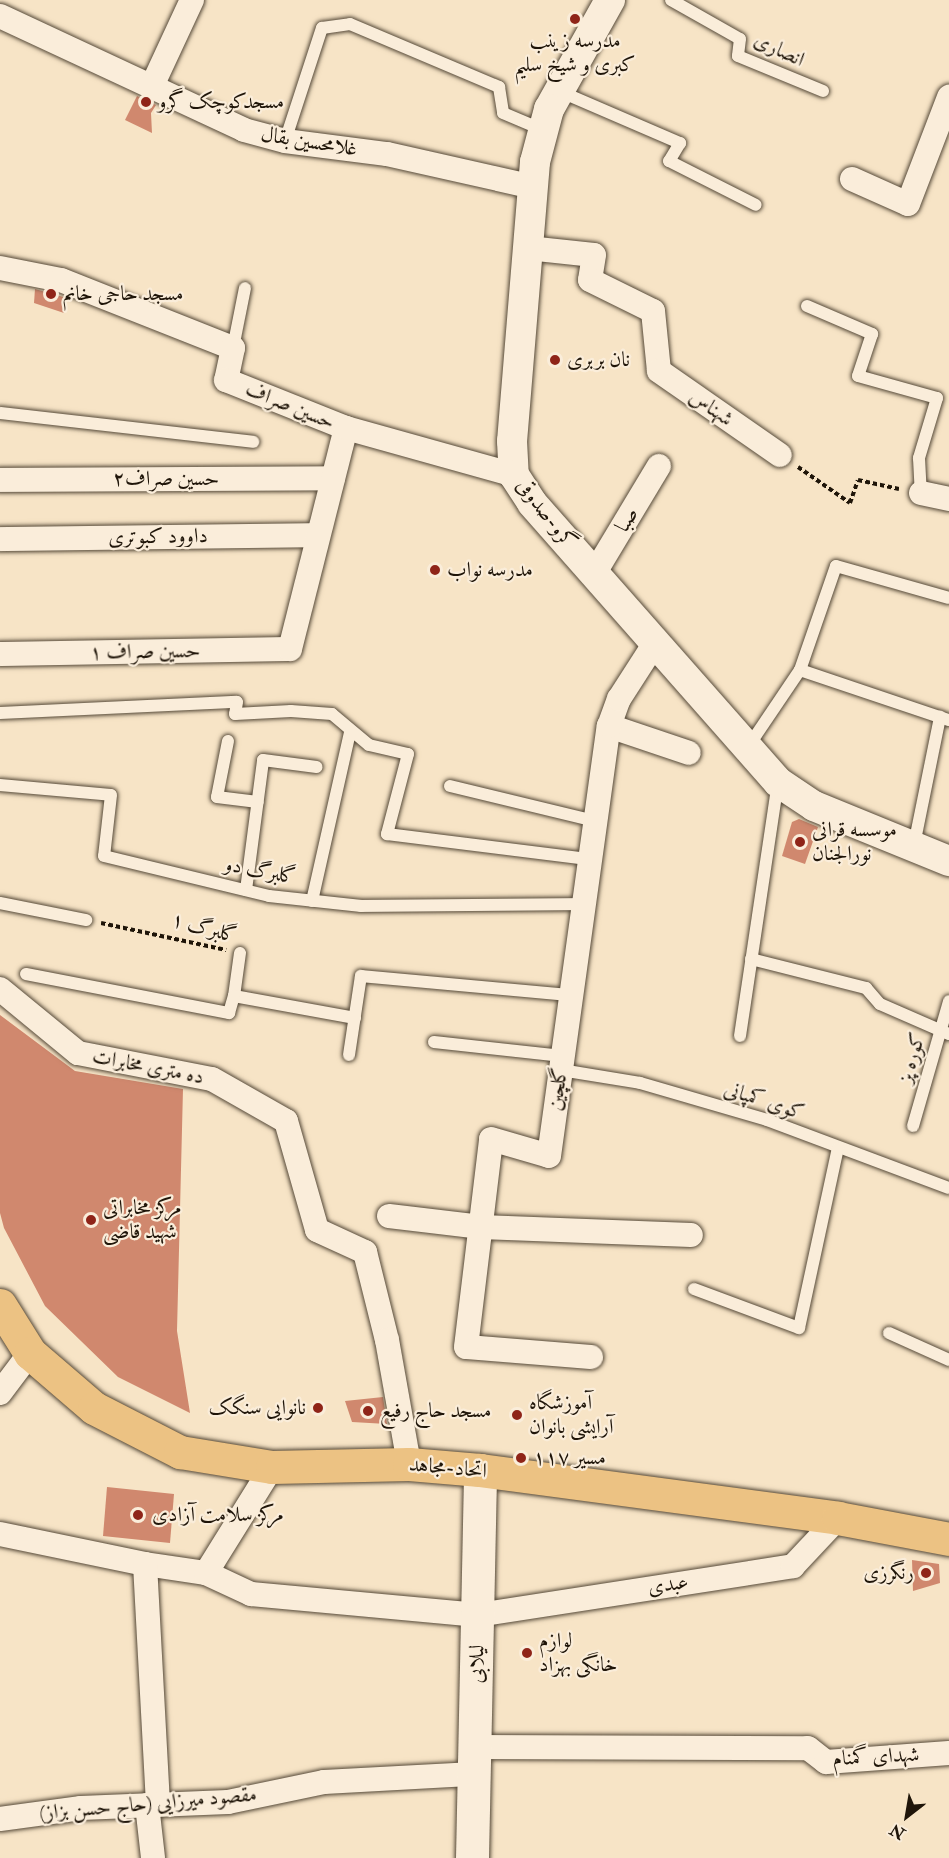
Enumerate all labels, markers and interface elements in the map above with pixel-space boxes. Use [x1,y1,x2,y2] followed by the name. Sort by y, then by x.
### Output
[568,12,582,26] marker: مدرسه زینب کبری و شیخ سلیم
[750,27,808,73] street label: انصاری
[514,28,636,78] place label: مدرسه زینب کبری و شیخ سلیم
[158,89,284,115] place label: مسجدکوچک گرو
[139,95,153,109] marker: مسجدکوچک گرو
[259,122,359,162] street label: غلامحسین بقال
[63,281,184,307] place label: مسجد حاجی خانم
[44,287,58,301] marker: مسجد حاجی خانم
[567,347,630,373] place label: نان بربری
[548,353,562,367] marker: نان بربری
[242,377,338,435] street label: حسین صراف
[684,384,738,432] street label: شهناس
[113,466,219,492] street label: حسین صراف۲
[511,474,581,554] street label: گرو-صدوقی
[610,503,644,537] street label: صبا
[108,524,208,550] street label: داوود کبوتری
[447,557,533,583] place label: مدرسه نواب
[428,563,442,577] marker: مدرسه نواب
[89,638,201,666] street label: حسین صراف ۱
[812,817,897,867] place label: موسسه قرانی نورالجنان
[793,835,807,849] marker: موسسه قرانی نورالجنان
[222,852,298,890] street label: گلبرگ دو
[169,907,239,949] street label: گلبرگ ۱
[893,1030,931,1086] street label: کوره پز
[90,1044,206,1090] street label: ده متری مخابرات
[542,1066,574,1112] street label: گلچین
[721,1076,807,1126] street label: کوی کمپانی
[103,1195,182,1245] place label: مرکز مخابراتی شهید قاضی
[84,1213,98,1227] marker: مرکز مخابراتی شهید قاضی
[529,1390,614,1440] place label: آموزشگاه آرایشی بانوان
[208,1395,306,1421] place label: نانوایی سنگک
[380,1398,492,1424] place label: مسجد حاج رفیع
[311,1401,325,1415] marker: نانوایی سنگک
[361,1404,375,1418] marker: مسجد حاج رفیع
[510,1408,524,1422] marker: آموزشگاه آرایشی بانوان
[533,1445,606,1471] place label: مسیر ۱۱۷
[514,1451,528,1465] marker: مسیر ۱۱۷
[408,1452,488,1484] street label: اتحاد-مجاهد
[152,1502,284,1528] place label: مرکز سلامت آزادی
[129,1506,147,1524] marker: مرکز سلامت آزادی
[863,1560,914,1586] place label: رنگرزی
[919,1566,933,1580] marker: رنگرزی
[646,1569,690,1601] street label: عبدی
[539,1628,617,1678] place label: لوازم خانگی بهزاد
[464,1644,490,1684] street label: لیلابی
[520,1646,534,1660] marker: لوازم خانگی بهزاد
[832,1742,920,1772] street label: شهدای گمنام
[38,1782,258,1826] street label: مقصود میرزایی (حاج حسن بزاز)
[877,1786,937,1846] north arrow
[886,1819,909,1844] text: N

